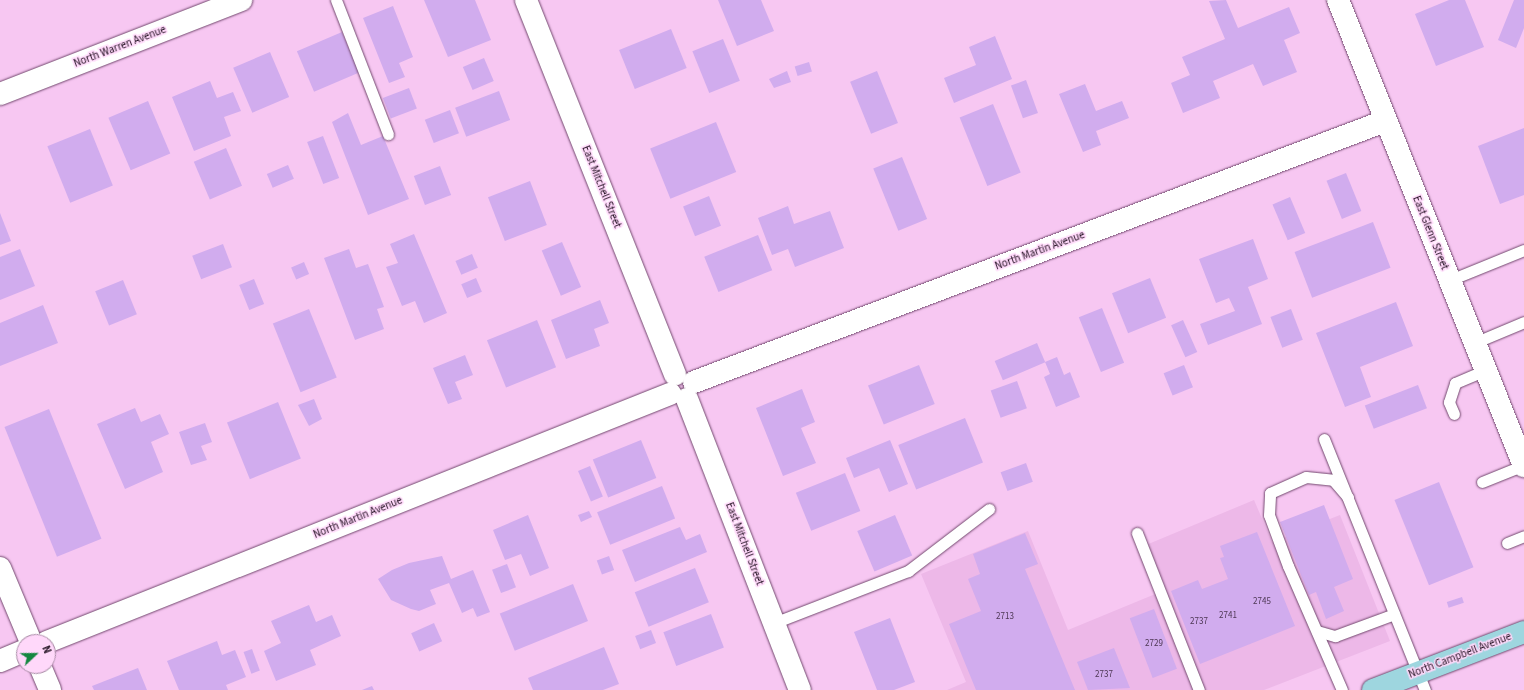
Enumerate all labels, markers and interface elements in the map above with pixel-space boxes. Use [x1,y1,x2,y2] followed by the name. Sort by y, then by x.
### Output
[72,23,168,71] street label: North Warren Avenue
[578,144,624,230] street label: East Mitchell Street
[1409,194,1451,272] street label: East Glenn Street
[993,229,1087,273] street label: North Martin Avenue
[312,494,404,542] street label: North Martin Avenue
[722,501,766,587] street label: East Mitchell Street
[1253,597,1271,607] house number: 2745
[1219,611,1237,621] house number: 2741
[996,612,1014,622] house number: 2713
[1190,617,1208,627] house number: 2737
[1407,630,1513,682] street label: North Campbell Avenue
[16,634,56,674] north arrow
[1145,639,1163,649] house number: 2729
[38,643,55,656] text: N
[1095,670,1113,680] house number: 2737

